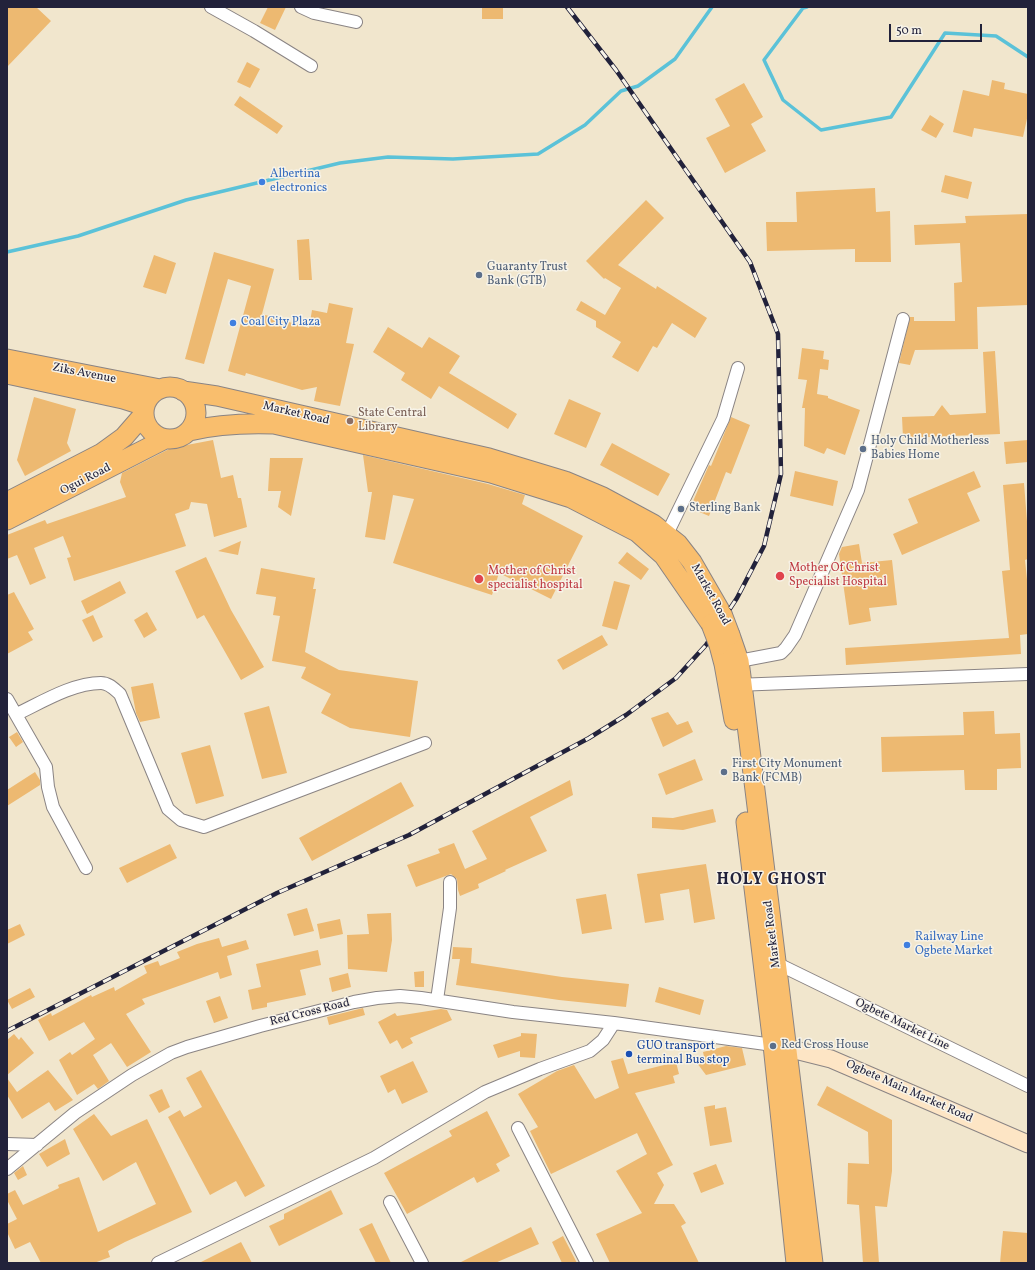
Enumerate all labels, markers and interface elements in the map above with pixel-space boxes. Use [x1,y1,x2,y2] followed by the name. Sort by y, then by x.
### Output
[891,16,984,42] scale bar
[896,23,922,39] text: 50 m
[270,168,327,196] place label: Albertina electronics
[257,177,267,187] marker: Albertina electronics
[487,261,567,289] place label: Guaranty Trust Bank (GTB)
[474,270,484,280] marker: Guaranty Trust Bank (GTB)
[241,316,320,330] place label: Coal City Plaza
[228,318,238,328] marker: Coal City Plaza
[51,361,117,387] street label: Ziks Avenue
[261,399,331,429] street label: Market Road
[358,407,426,435] place label: State Central Library
[345,416,355,426] marker: State Central Library
[871,435,989,463] place label: Holy Child Motherless Babies Home
[858,444,868,454] marker: Holy Child Motherless Babies Home
[58,461,114,499] street label: Ogui Road
[689,502,760,516] place label: Sterling Bank
[676,504,686,514] marker: Sterling Bank
[687,562,733,628] street label: Market Road
[789,562,887,590] place label: Mother Of Christ Specialist Hospital
[488,565,583,593] place label: Mother of Christ specialist hospital
[774,570,786,582] marker: Mother Of Christ Specialist Hospital
[473,573,485,585] marker: Mother of Christ specialist hospital
[732,758,842,786] place label: First City Monument Bank (FCMB)
[719,767,729,777] marker: First City Monument Bank (FCMB)
[716,871,828,891] district label: HOLY GHOST
[762,899,784,969] street label: Market Road
[915,931,993,959] place label: Railway Line Ogbete Market
[902,940,912,950] marker: Railway Line Ogbete Market
[269,996,351,1030] street label: Red Cross Road
[852,996,952,1054] street label: Ogbete Market Line
[781,1039,869,1053] place label: Red Cross House
[637,1040,729,1068] place label: GUO transport terminal Bus stop
[768,1041,778,1051] marker: Red Cross House
[624,1049,634,1059] marker: GUO transport terminal Bus stop
[843,1057,975,1127] street label: Ogbete Main Market Road

